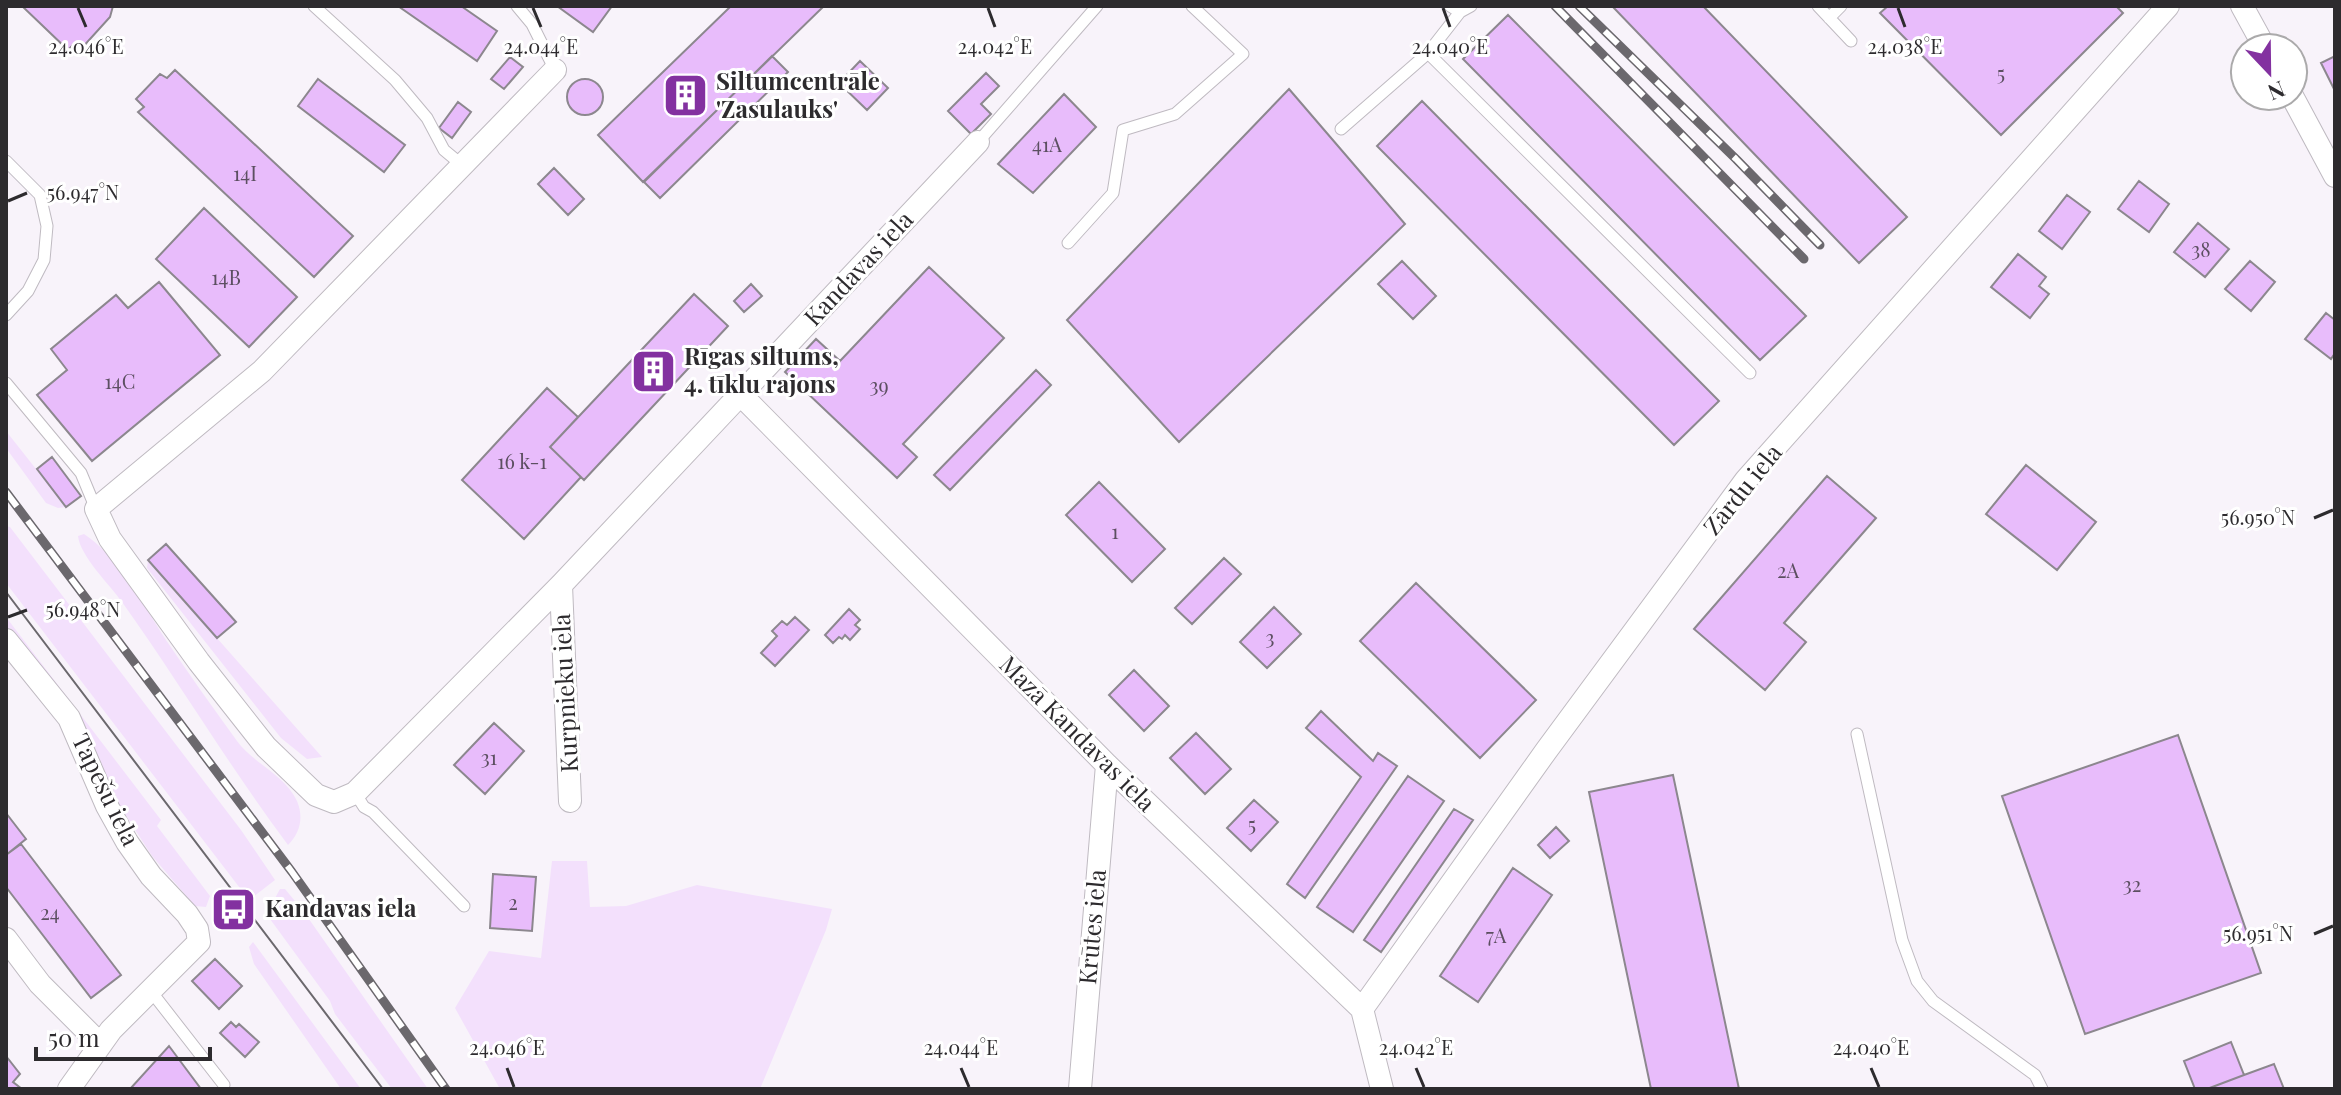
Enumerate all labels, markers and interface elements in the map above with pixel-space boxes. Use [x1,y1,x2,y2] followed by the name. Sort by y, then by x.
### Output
[48,32,124,59] text: 24.046°E
[504,32,578,59] text: 24.044°E
[958,32,1032,59] text: 24.042°E
[1412,32,1488,59] text: 24.040°E
[1868,32,1942,59] text: 24.038°E
[2229,32,2309,112] north arrow
[1997,59,2005,86] house number: 5
[716,64,880,124] place label: Siltumcentrāle 'Zasulauks'
[661,72,709,120] building icon: Siltumcentrāle 'Zasulauks'
[2264,75,2290,108] text: N
[1032,130,1062,157] house number: 41A
[233,159,257,186] house number: 14I
[47,178,119,205] text: 56.947°N
[796,203,919,332] street label: Kandavas iela
[2191,235,2211,262] house number: 38
[211,263,241,290] house number: 14B
[684,339,839,399] place label: Rīgas siltums, 4. tīklu rajons
[629,347,677,395] building icon: Rīgas siltums, 4. tīklu rajons
[104,367,136,394] house number: 14C
[869,371,889,398] house number: 39
[1695,437,1788,541] street label: Zārdu iela
[497,447,547,474] house number: 16 k-1
[2221,503,2295,530] text: 56.950°N
[1111,517,1119,544] house number: 1
[1777,556,1799,583] house number: 2A
[46,595,120,622] text: 56.948°N
[544,613,584,773] street label: Kurpnieku iela
[1265,623,1275,650] house number: 3
[994,648,1163,817] street label: Mazā Kandavas iela
[66,728,148,851] street label: Tapešu iela
[481,743,497,770] house number: 31
[1248,810,1256,837] house number: 5
[1070,868,1112,986] street label: Krūtes iela
[2123,870,2141,897] house number: 32
[210,885,258,933] bus stop icon: Kandavas iela
[508,888,518,915] house number: 2
[265,891,417,923] place label: Kandavas iela
[40,898,60,925] house number: 24
[2223,919,2293,946] text: 56.951°N
[1486,921,1507,948] house number: 7A
[36,1011,210,1061] scale bar
[48,1021,100,1053] text: 50 m
[469,1033,545,1060] text: 24.046°E
[924,1033,998,1060] text: 24.044°E
[1379,1033,1453,1060] text: 24.042°E
[1833,1033,1909,1060] text: 24.040°E

